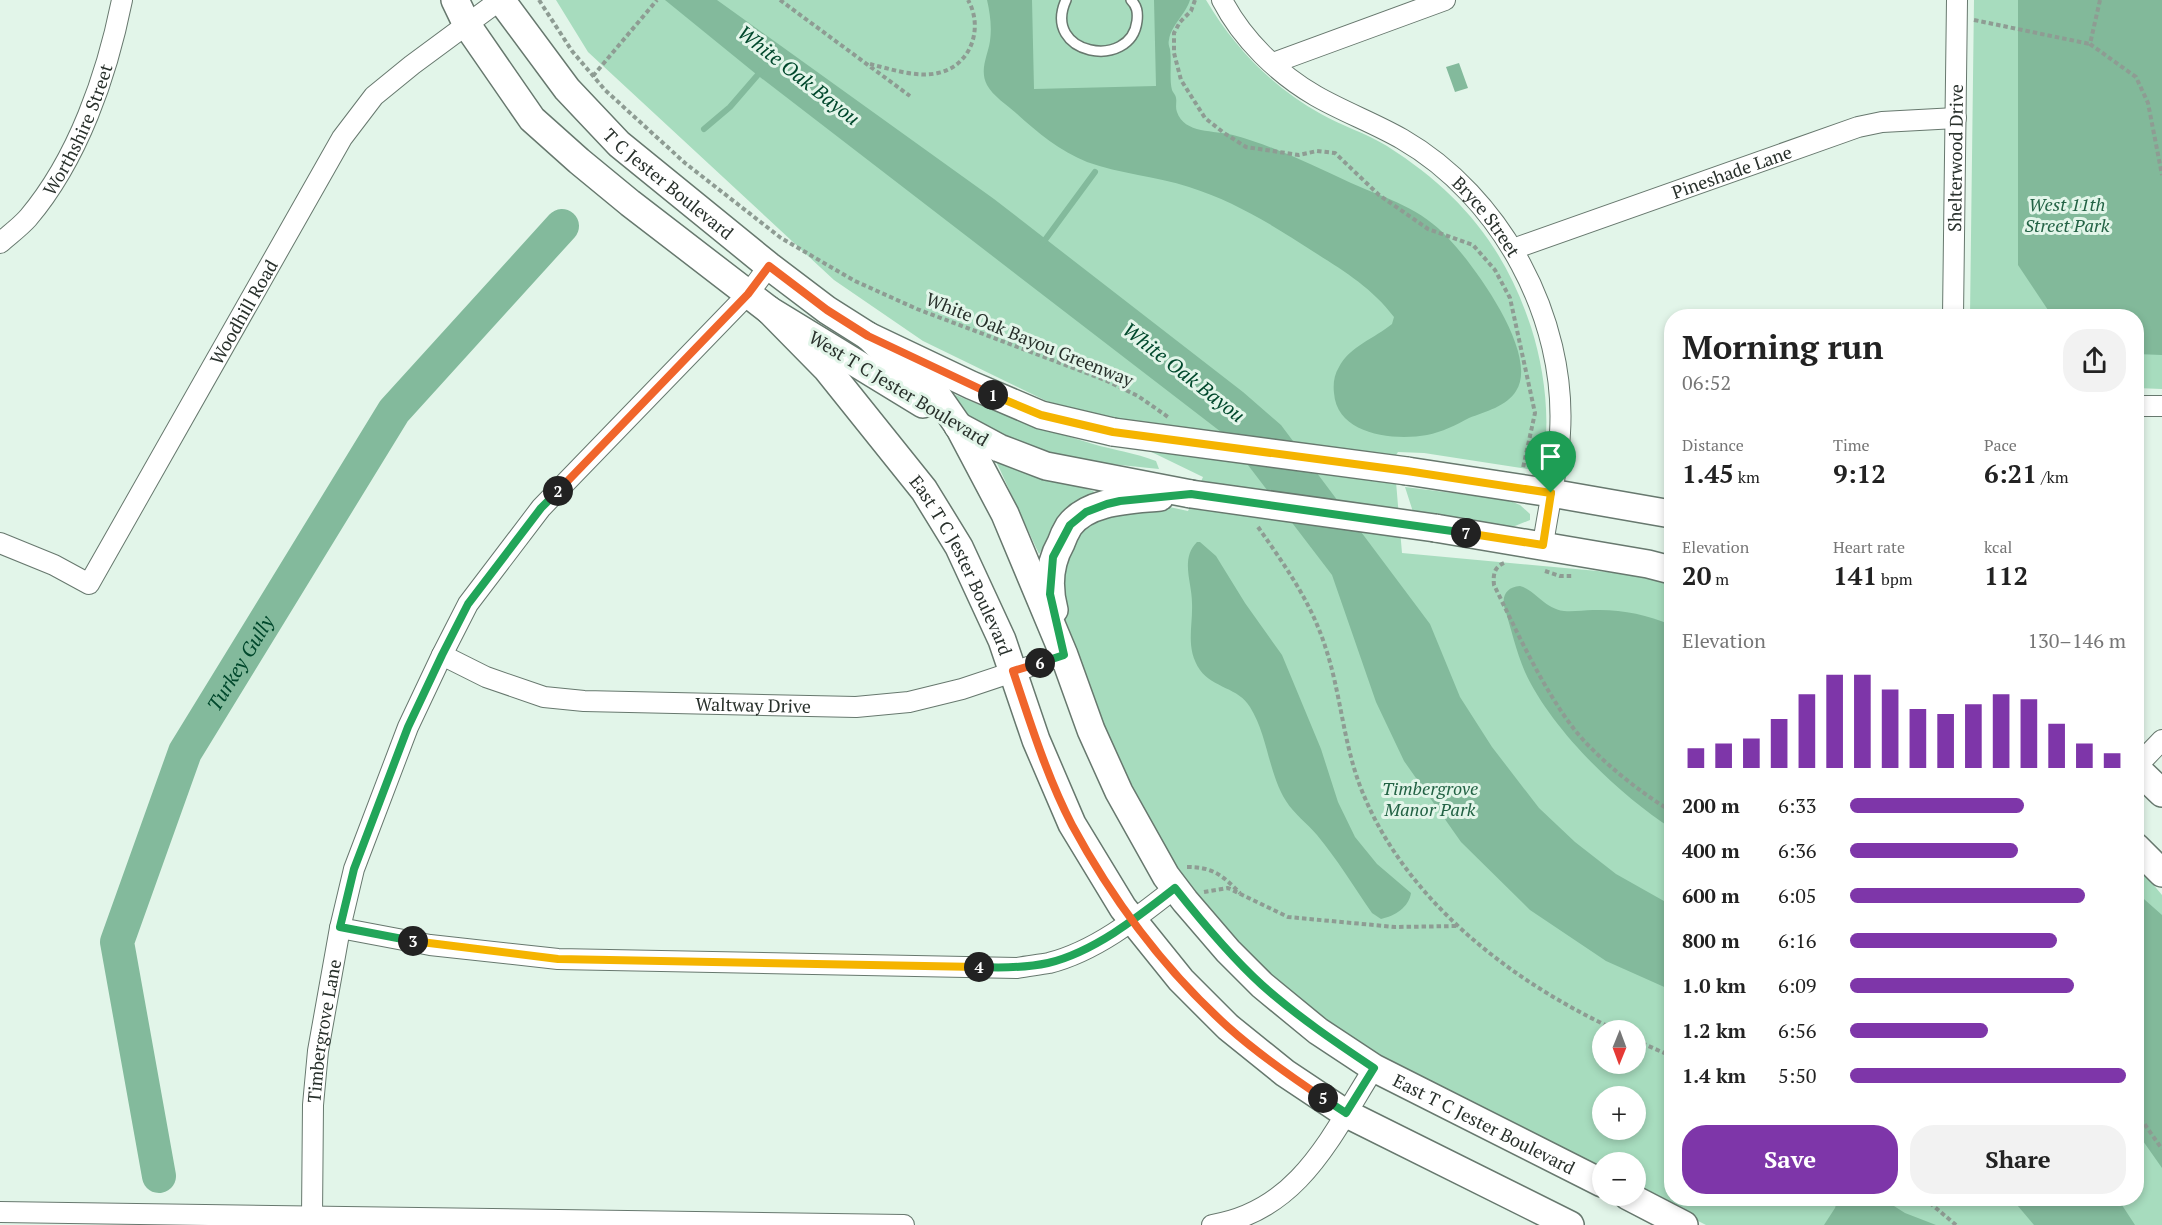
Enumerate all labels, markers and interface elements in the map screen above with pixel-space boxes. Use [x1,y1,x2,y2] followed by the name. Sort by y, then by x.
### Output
[732,19,866,131] water label: White Oak Bayou
[37,60,118,200] street label: Worthshire Street
[1942,84,1968,232] street label: Shelterwood Drive
[598,123,739,245] street label: T C Jester Boulevard
[1669,139,1795,204] street label: Pineshade Lane
[1448,171,1526,261] street label: Bryce Street
[2025,192,2110,237] park label: West 11th Street Park
[204,255,283,369] street label: Woodhill Road
[923,286,1138,392] street label: White Oak Bayou Greenway
[1117,316,1251,428] water label: White Oak Bayou
[805,325,993,451] street label: West T C Jester Boulevard
[1682,325,1884,368] text: Morning run
[2063,329,2126,392] button: share
[1682,369,1731,396] text: 06:52
[978,380,1008,410] pin: 1
[988,384,998,406] text: 1
[1525,431,1576,493] pin
[1682,434,1744,456] text: Distance
[1833,434,1870,456] text: Time
[1984,434,2017,456] text: Pace
[1534,440,1567,473] icon: arrive
[1682,456,1734,490] text: 1.45
[1833,456,1886,490] text: 9:12
[1984,456,2037,490] text: 6:21
[1734,466,1760,488] text: km
[2037,466,2068,488] text: /km
[905,470,1018,658] street label: East T C Jester Boulevard
[543,476,573,506] pin: 2
[553,480,563,502] text: 2
[1451,518,1481,548] pin: 7
[1461,522,1471,544] text: 7
[1682,536,1749,558] text: Elevation
[1833,536,1905,558] text: Heart rate
[1984,536,2012,558] text: kcal
[1682,558,1711,592] text: 20
[1833,558,1877,592] text: 141
[1984,558,2028,592] text: 112
[1711,568,1729,590] text: m
[1877,568,1913,590] text: bpm
[200,609,280,716] water label: Turkey Gully
[1682,627,1766,654] text: Elevation
[2027,627,2126,654] text: 130–146 m
[1025,648,1055,678] pin: 6
[1035,652,1045,674] text: 6
[695,691,811,718] street label: Waltway Drive
[1382,776,1478,821] park label: Timbergrove Manor Park
[1682,792,1740,819] text: 200 m
[1778,792,1817,819] text: 6:33
[1682,837,1740,864] text: 400 m
[1778,837,1817,864] text: 6:36
[1682,882,1740,909] text: 600 m
[1778,882,1817,909] text: 6:05
[398,926,428,956] pin: 3
[1682,927,1740,954] text: 800 m
[1778,927,1817,954] text: 6:16
[408,930,418,952] text: 3
[964,952,994,982] pin: 4
[974,956,984,978] text: 4
[301,957,346,1104] street label: Timbergrove Lane
[1682,972,1746,999] text: 1.0 km
[1778,972,1817,999] text: 6:09
[1682,1017,1746,1044] text: 1.2 km
[1778,1017,1817,1044] text: 6:56
[1592,1020,1646,1074] north arrow
[1592,1020,1646,1206] map controls
[1682,1062,1746,1089] text: 1.4 km
[1778,1062,1817,1089] text: 5:50
[1389,1068,1579,1180] street label: East T C Jester Boulevard
[1308,1083,1338,1113] pin: 5
[1592,1086,1646,1140] button: +
[1318,1087,1328,1109] text: 5
[1682,1125,1898,1194] button: Save
[1910,1125,2126,1194] button: Share
[1592,1152,1646,1206] button: −

